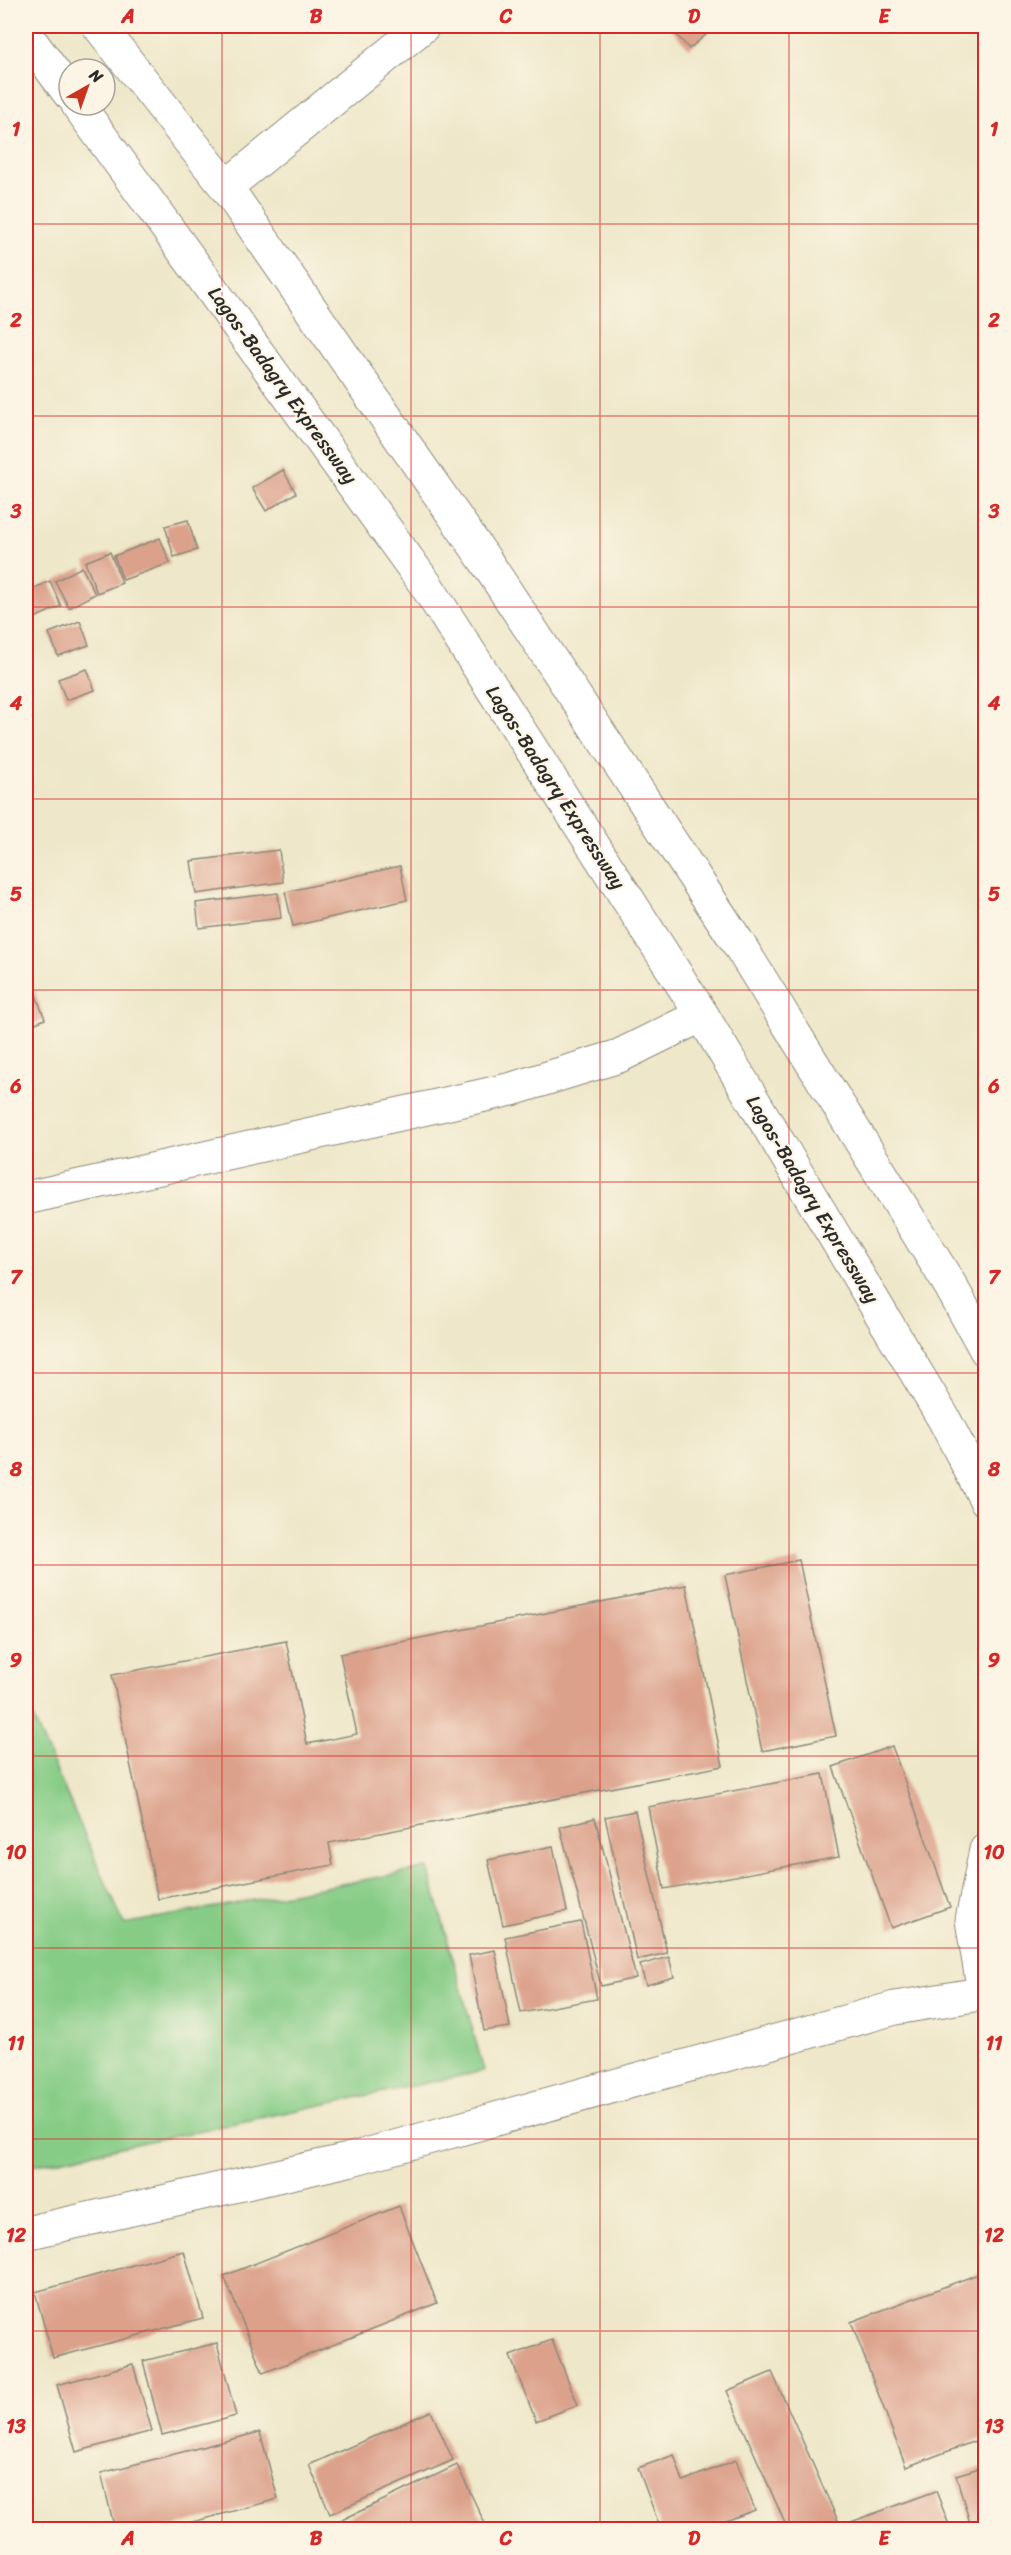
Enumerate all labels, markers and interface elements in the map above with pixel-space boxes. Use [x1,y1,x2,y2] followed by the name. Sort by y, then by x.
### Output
[120,0,135,34] text: A
[310,0,323,34] text: B
[499,0,513,34] text: C
[688,0,701,34] text: D
[878,0,891,34] text: E
[57,57,117,117] north arrow
[82,61,111,91] text: N
[12,112,21,147] text: 1
[990,112,999,147] text: 1
[198,279,367,492] street label: Lagos-Badagry Expressway
[9,303,22,338] text: 2
[987,303,1000,338] text: 2
[10,494,22,529] text: 3
[988,494,1000,529] text: 3
[476,678,635,897] street label: Lagos-Badagry Expressway
[9,686,23,721] text: 4
[987,686,1001,721] text: 4
[10,877,22,912] text: 5
[988,877,1000,912] text: 5
[9,1069,22,1104] text: 6
[987,1069,1000,1104] text: 6
[736,1088,889,1311] street label: Lagos-Badagry Expressway
[10,1260,23,1295] text: 7
[988,1260,1001,1295] text: 7
[9,1452,23,1487] text: 8
[987,1452,1001,1487] text: 8
[10,1643,22,1678] text: 9
[988,1643,1000,1678] text: 9
[5,1835,27,1870] text: 10
[983,1835,1005,1870] text: 10
[7,2026,25,2061] text: 11
[985,2026,1003,2061] text: 11
[6,2218,27,2253] text: 12
[984,2218,1005,2253] text: 12
[6,2409,26,2444] text: 13
[984,2409,1004,2444] text: 13
[120,2521,135,2555] text: A
[310,2521,323,2555] text: B
[499,2521,513,2555] text: C
[688,2521,701,2555] text: D
[878,2521,891,2555] text: E

